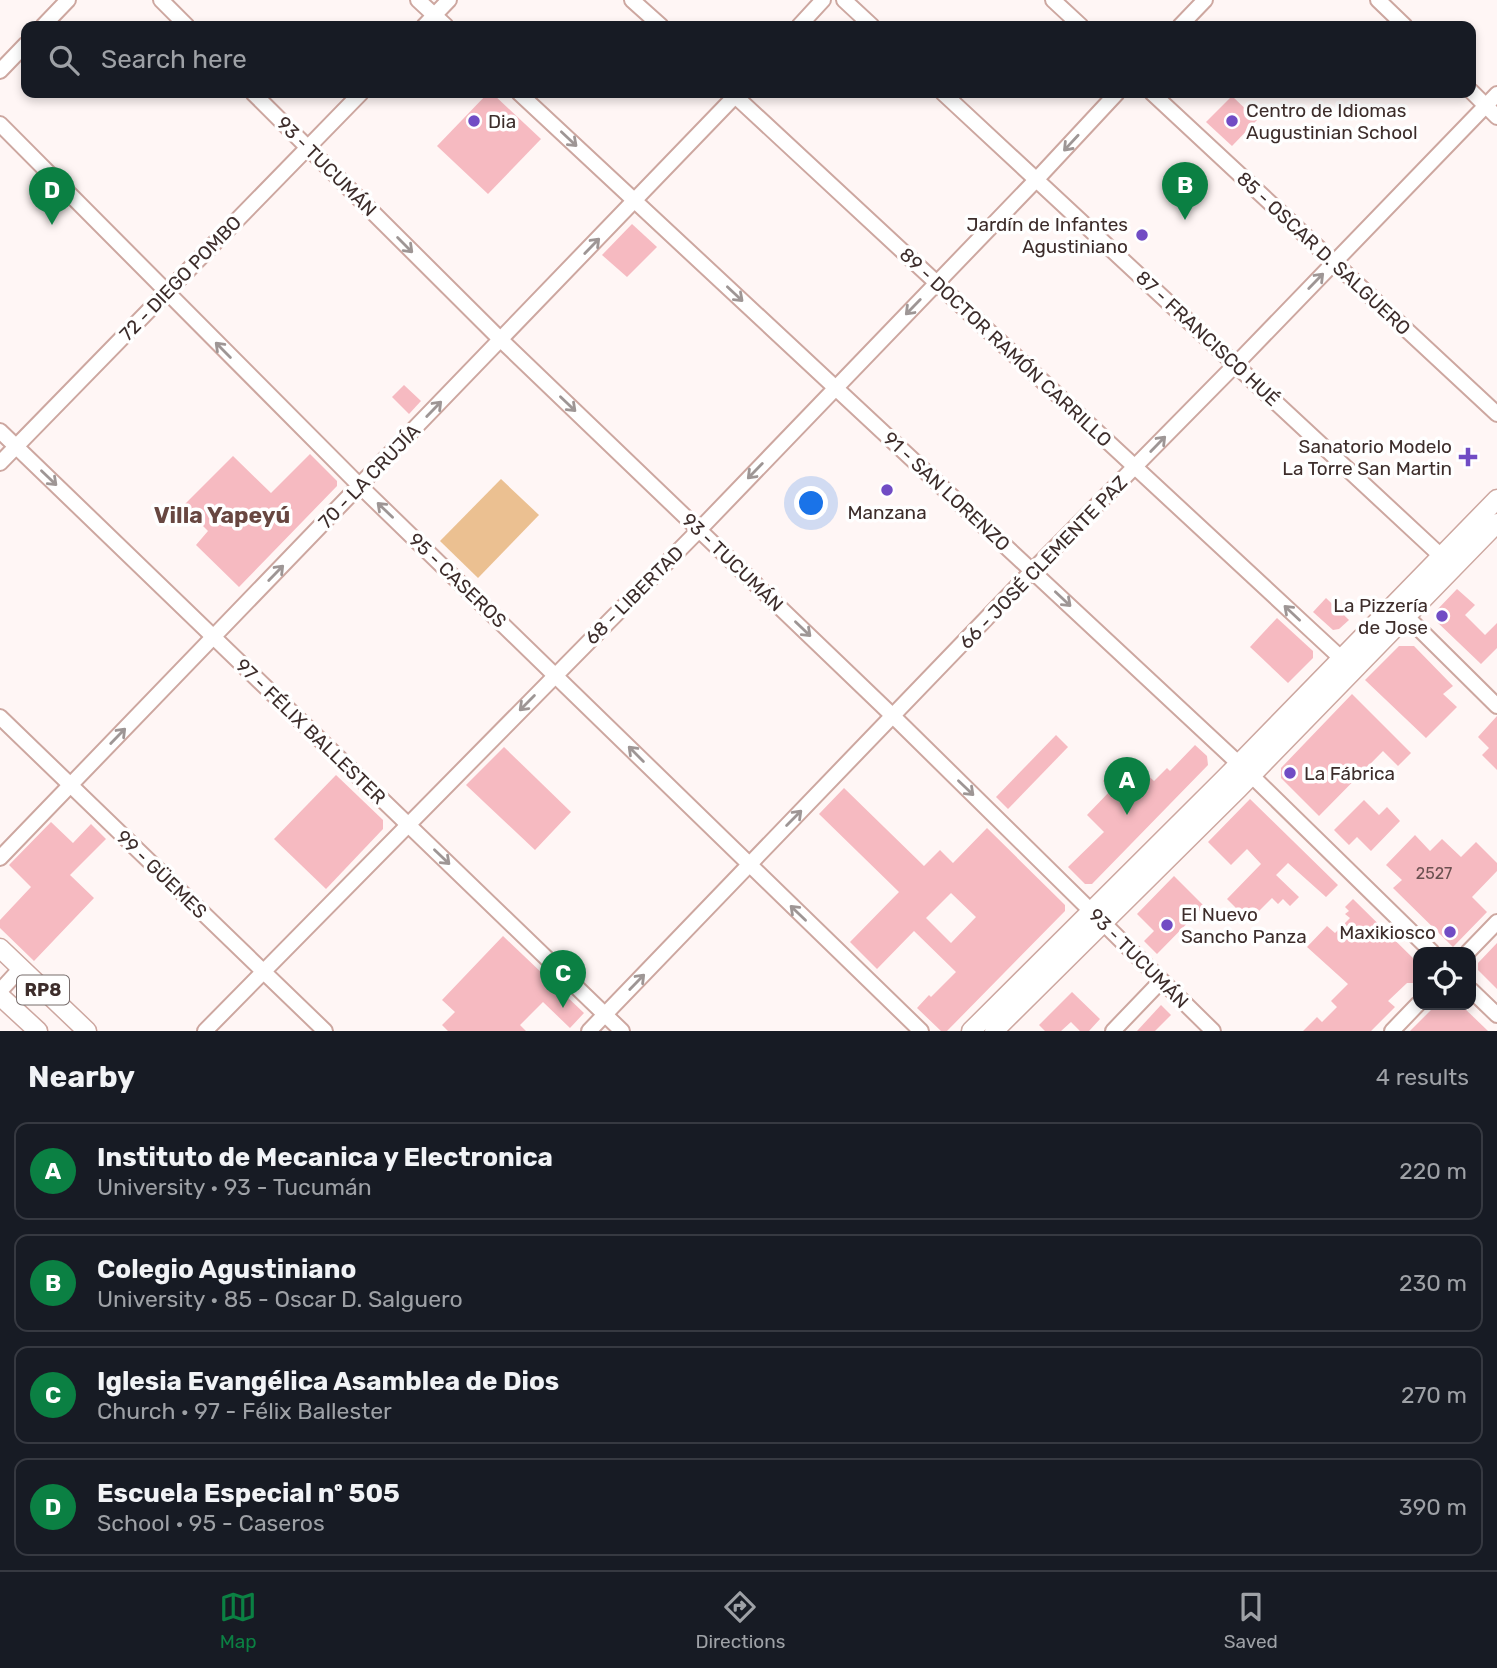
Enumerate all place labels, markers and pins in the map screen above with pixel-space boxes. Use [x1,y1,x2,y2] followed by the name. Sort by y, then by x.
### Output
[1246,99,1418,144] place label: Centro de Idiomas Augustinian School
[488,110,516,133] place label: Dia
[466,113,482,129] marker: Dia
[1224,113,1240,129] marker: Centro de Idiomas Augustinian School
[1162,162,1208,220] pin: B
[29,167,75,225] pin: D
[967,213,1128,258] place label: Jardín de Infantes Agustiniano
[1134,227,1150,243] marker: Jardín de Infantes Agustiniano
[1282,435,1452,480] place label: Sanatorio Modelo La Torre San Martin
[1458,447,1478,467] marker: Sanatorio Modelo La Torre San Martin
[879,482,895,498] marker: Manzana
[847,501,927,524] place label: Manzana
[1333,594,1428,639] place label: La Pizzería de Jose
[1434,608,1450,624] marker: La Pizzería de Jose
[1104,757,1150,815] pin: A
[1304,762,1395,785] place label: La Fábrica
[1282,765,1298,781] marker: La Fábrica
[1181,903,1307,948] place label: El Nuevo Sancho Panza
[1159,917,1175,933] marker: El Nuevo Sancho Panza
[1339,921,1436,944] place label: Maxikiosco
[1442,924,1458,940] marker: Maxikiosco
[540,950,586,1008] pin: C

